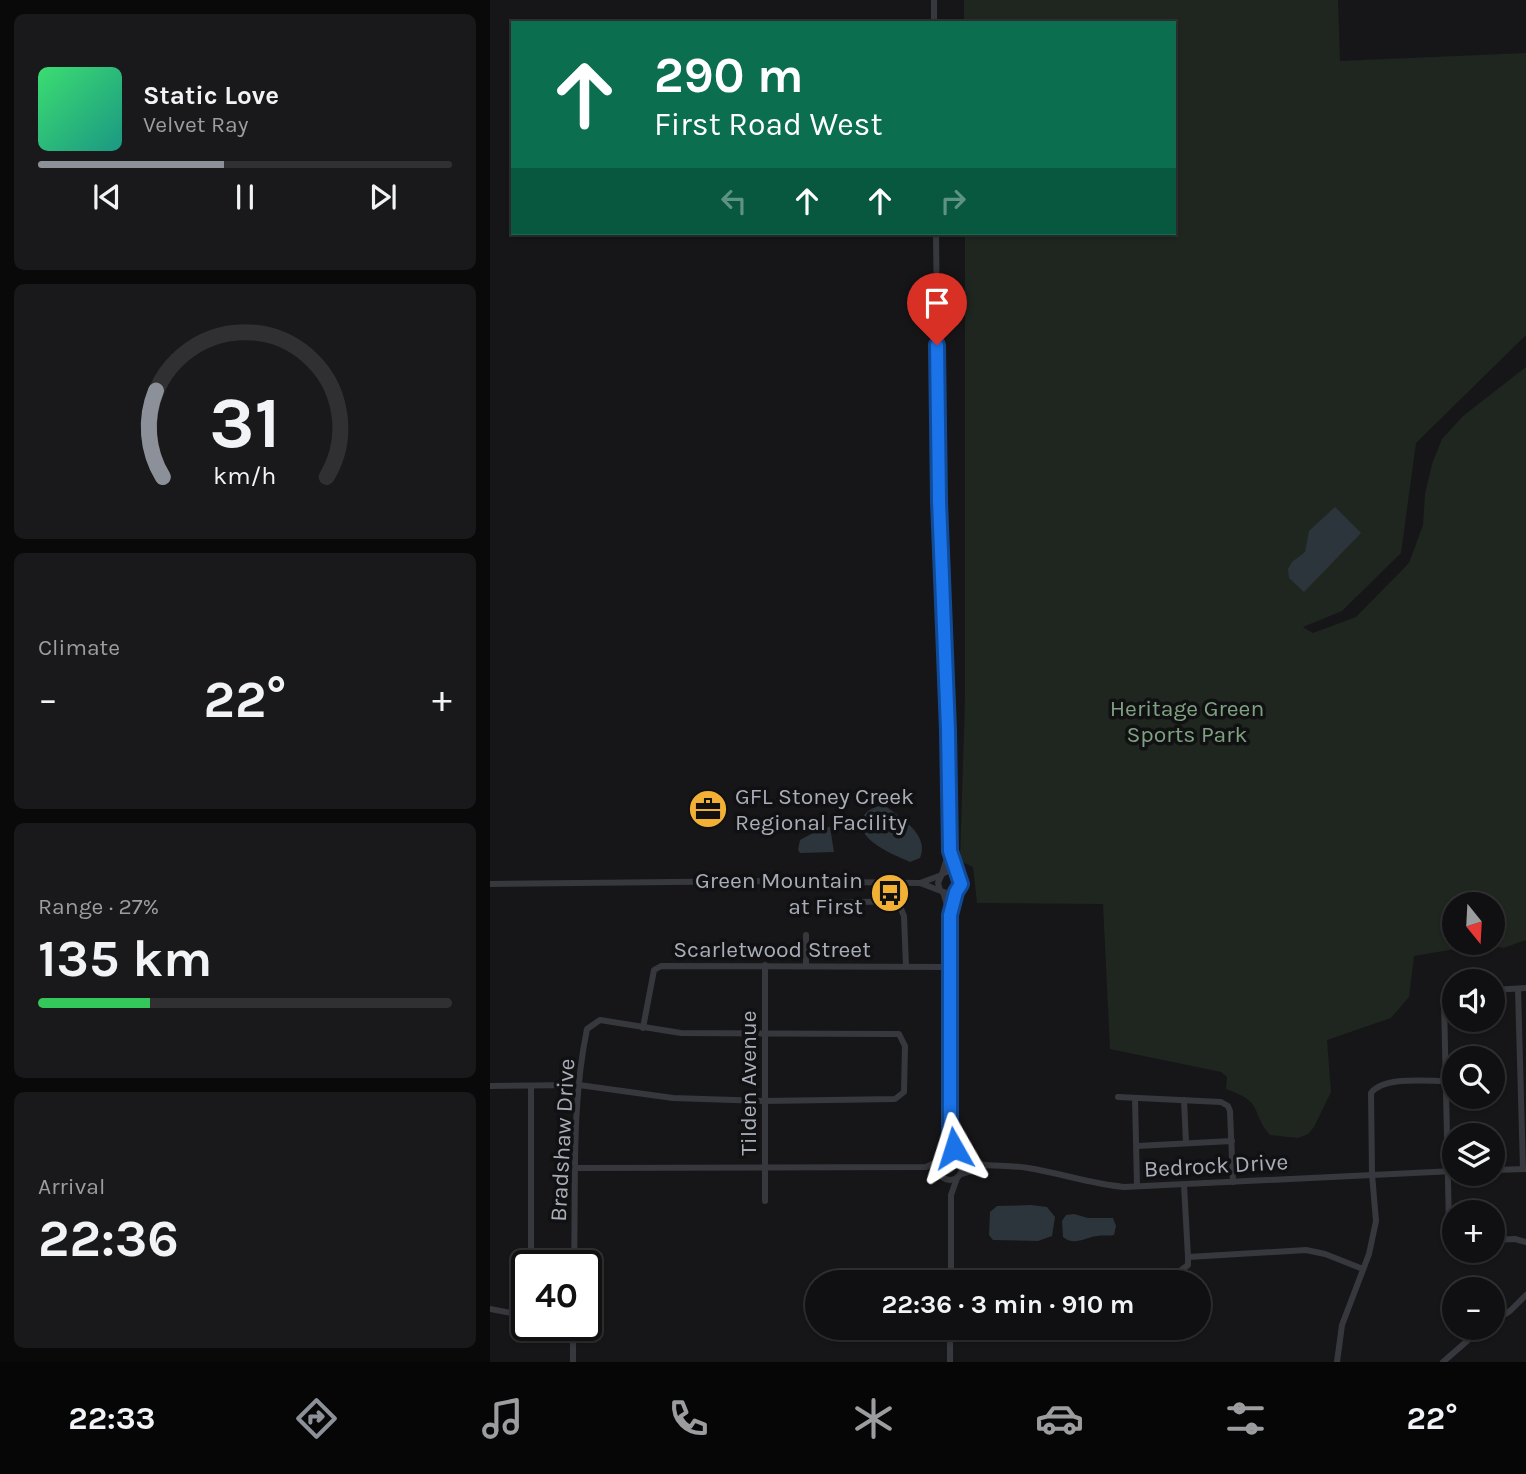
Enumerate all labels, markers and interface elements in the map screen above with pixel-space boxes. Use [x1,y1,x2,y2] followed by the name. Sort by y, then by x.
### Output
[654,47,803,104] text: 290 m
[539,49,630,140] icon: ahead
[143,80,279,111] text: Static Love
[654,106,882,143] text: First Road West
[143,111,248,138] text: Velvet Ray
[88,178,126,216] icon: previous
[226,178,264,216] icon: pause
[364,178,402,216] icon: next
[715,182,753,220] icon: left
[788,182,826,220] icon: ahead
[861,182,899,220] icon: ahead
[934,182,972,220] icon: right
[907,273,967,345] pin
[918,284,956,322] icon: arrive
[209,381,281,466] text: 31
[213,461,277,490] text: km/h
[38,634,120,661] text: Climate
[203,669,287,730] text: 22°
[38,677,58,722] text: −
[432,677,452,722] text: +
[1110,695,1264,748] park label: Heritage Green Sports Park
[735,783,914,836] place label: GFL Stoney Creek Regional Facility
[687,788,729,830] office icon: GFL Stoney Creek Regional Facility
[695,867,863,920] place label: Green Mountain at First
[869,872,911,914] bus stop icon: Green Mountain at First
[1442,892,1505,956] north arrow
[1442,892,1505,1340] map controls
[38,893,159,920] text: Range · 27%
[38,928,212,989] text: 135 km
[673,936,871,963] street label: Scarletwood Street
[1442,969,1505,1032] button: sound
[735,1010,762,1156] street label: Tilden Avenue
[1442,1046,1505,1109] button: search
[545,1058,580,1222] street label: Bradshaw Drive
[917,1111,991,1185] position arrow
[1442,1123,1505,1186] button: layers
[1143,1148,1289,1183] street label: Bedrock Drive
[38,1173,105,1200] text: Arrival
[1442,1200,1505,1263] button: +
[38,1208,179,1269] text: 22:36
[511,1250,602,1341] speed limit sign: 40
[1442,1277,1505,1340] button: −
[882,1289,1134,1320] text: 22:36 · 3 min · 910 m
[292,1394,341,1443] icon: directions
[478,1394,527,1443] icon: music
[664,1394,713,1443] icon: phone
[849,1394,898,1443] icon: climate
[1035,1394,1084,1443] icon: car
[1221,1394,1270,1443] icon: filters
[68,1400,156,1437] text: 22:33
[1406,1400,1458,1437] text: 22°

